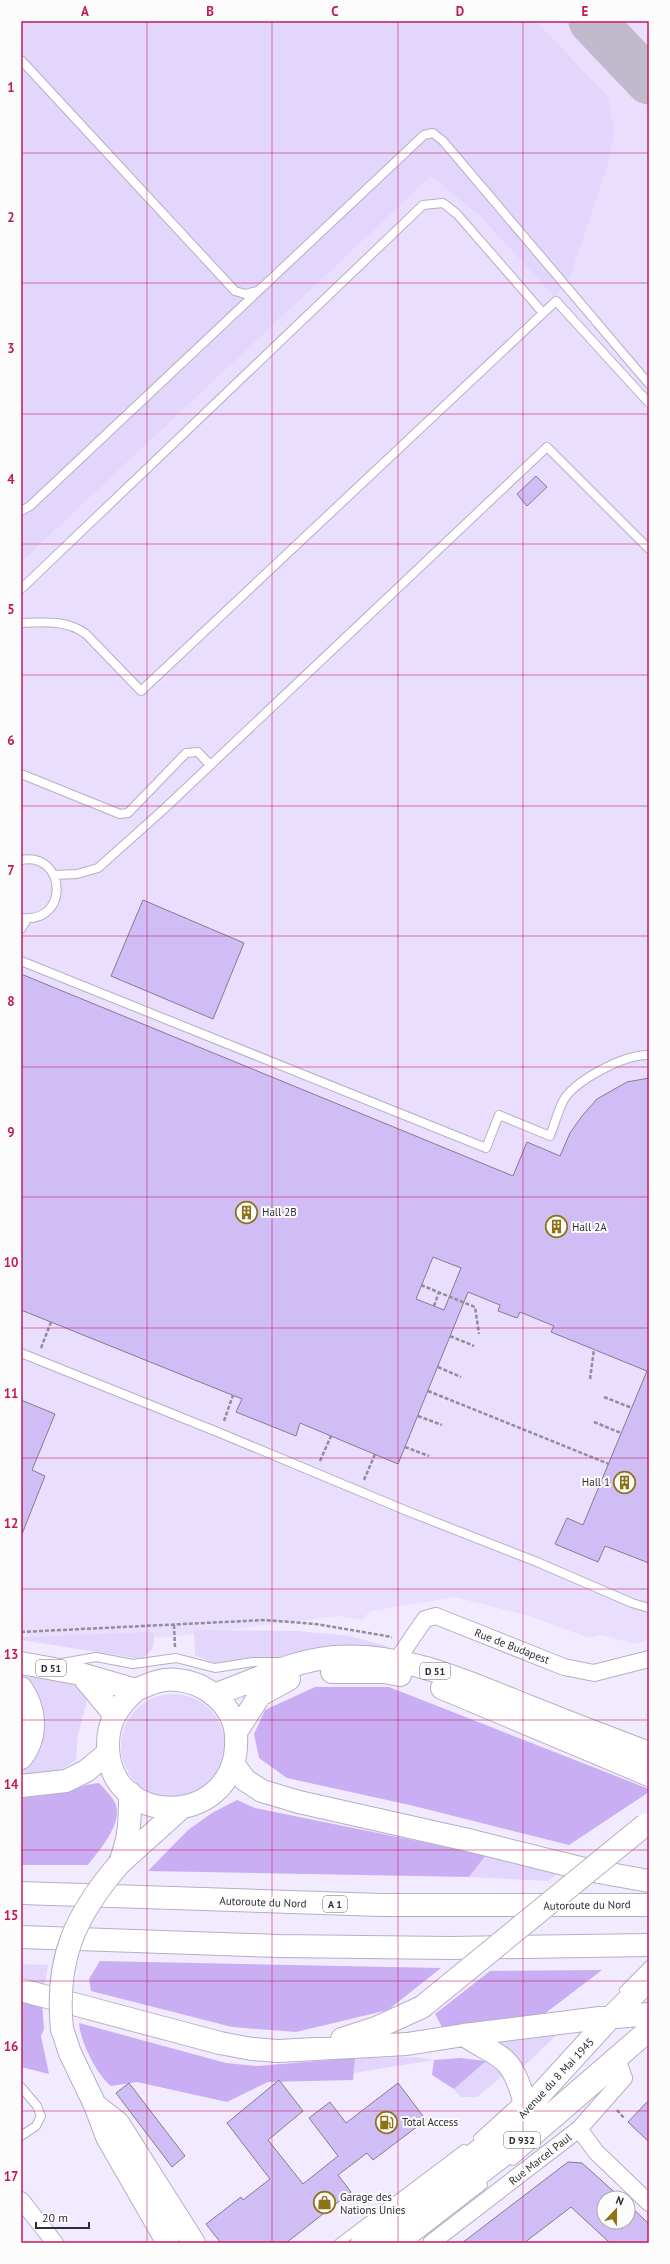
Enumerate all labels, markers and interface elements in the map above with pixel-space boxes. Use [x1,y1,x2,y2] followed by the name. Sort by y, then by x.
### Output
[81,3,89,20] text: A
[206,3,214,20] text: B
[331,3,339,20] text: C
[456,3,464,20] text: D
[582,3,589,20] text: E
[7,79,15,96] text: 1
[7,209,15,226] text: 2
[7,340,15,357] text: 3
[7,471,15,488] text: 4
[7,601,15,618] text: 5
[7,732,15,749] text: 6
[7,862,15,879] text: 7
[7,993,15,1010] text: 8
[7,1124,15,1141] text: 9
[233,1199,259,1225] building icon: Hall 2B
[262,1205,297,1219] place label: Hall 2B
[544,1214,570,1240] building icon: Hall 2A
[572,1220,607,1234] place label: Hall 2A
[4,1254,18,1271] text: 10
[4,1385,18,1402] text: 11
[612,1469,638,1495] building icon: Hall 1
[582,1475,610,1489] place label: Hall 1
[4,1515,18,1532] text: 12
[473,1625,552,1667] street label: Rue de Budapest
[4,1646,18,1663] text: 13
[36,1660,66,1676] road number: D 51
[420,1663,450,1679] road number: D 51
[4,1776,19,1793] text: 14
[219,1893,307,1911] street label: Autoroute du Nord
[323,1896,347,1912] road number: A 1
[543,1897,631,1913] street label: Autoroute du Nord
[4,1907,18,1924] text: 15
[515,2035,597,2121] street label: Avenue du 8 Mai 1945
[4,2038,18,2055] text: 16
[373,2109,399,2135] fuel station icon: Total Access
[402,2115,459,2129] place label: Total Access
[506,2130,575,2188] street label: Rue Marcel Paul
[504,2132,540,2148] road number: D 932
[4,2168,18,2185] text: 17
[312,2190,338,2216] shop icon: Garage des Nations Unies
[340,2190,406,2217] place label: Garage des Nations Unies
[596,2190,636,2230] north arrow
[614,2193,626,2209] text: N
[36,2204,89,2230] scale bar
[42,2210,68,2225] text: 20 m

